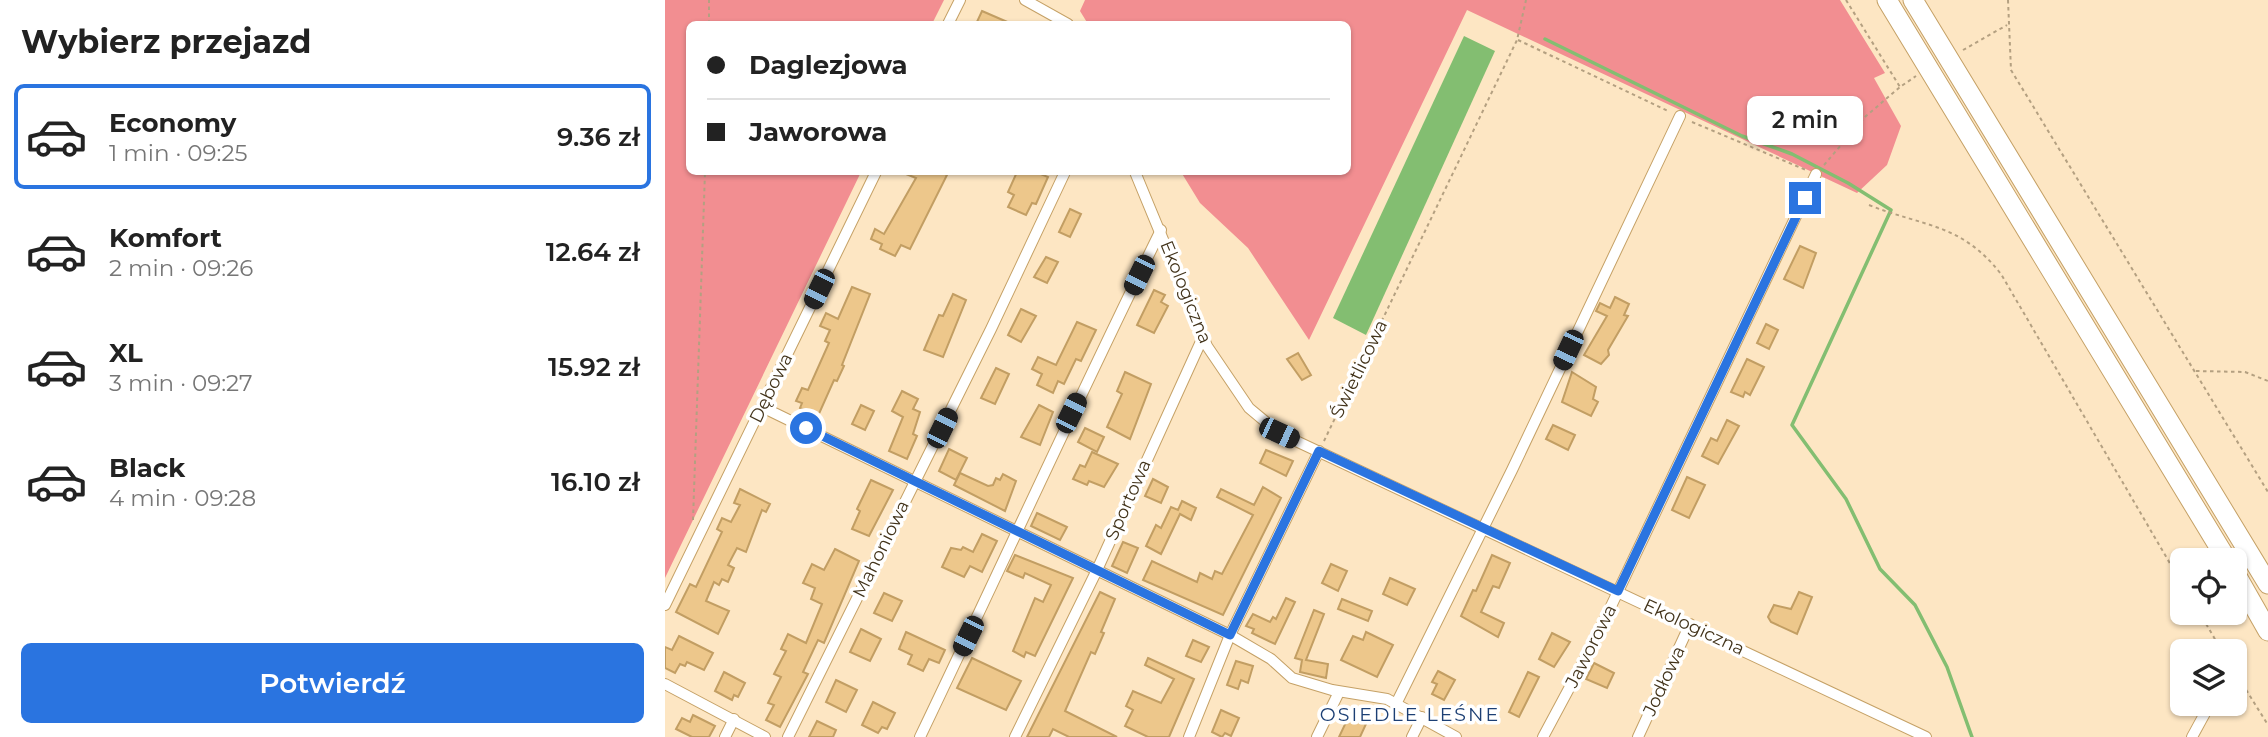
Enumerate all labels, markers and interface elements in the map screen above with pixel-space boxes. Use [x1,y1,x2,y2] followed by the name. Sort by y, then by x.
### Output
[21,22,311,61] text: Wybierz przejazd
[749,49,908,81] text: Daglezjowa
[1747,96,1863,146] callout: 2 min
[25,105,88,168] icon: car
[1772,106,1838,134] text: 2 min
[109,107,236,139] text: Economy
[749,116,887,148] text: Jaworowa
[557,121,640,153] text: 9.36 zł
[109,139,248,167] text: 1 min · 09:25
[1789,182,1821,214] route end
[25,220,88,283] icon: car
[109,222,222,254] text: Komfort
[546,236,640,268] text: 12.64 zł
[1155,237,1217,347] street label: Ekologiczna
[1121,252,1158,298] car
[109,254,253,282] text: 2 min · 09:26
[801,266,838,312] car
[1326,316,1392,422] street label: Świetlicowa
[1550,327,1587,373] car
[25,335,88,398] icon: car
[109,337,143,369] text: XL
[745,349,797,427] street label: Dębowa
[548,351,640,383] text: 15.92 zł
[109,369,253,397] text: 3 min · 09:27
[1053,390,1090,436] car
[924,405,961,451] car
[790,412,822,444] route start
[1256,415,1303,451] car
[25,450,88,513] icon: car
[109,452,185,484] text: Black
[1100,456,1156,544] street label: Sportowa
[551,466,640,498] text: 16.10 zł
[109,484,256,512] text: 4 min · 09:28
[848,497,914,601] street label: Mahoniowa
[2170,548,2247,716] map controls
[2170,548,2247,625] button: locate
[1640,594,1748,660] street label: Ekologiczna
[1560,601,1621,692] street label: Jaworowa
[950,613,987,659] car
[2170,639,2247,716] button: layers
[21,643,644,723] button: Potwierdź
[1638,643,1690,720] street label: Jodłowa
[1320,703,1500,726] district label: OSIEDLE LEŚNE

